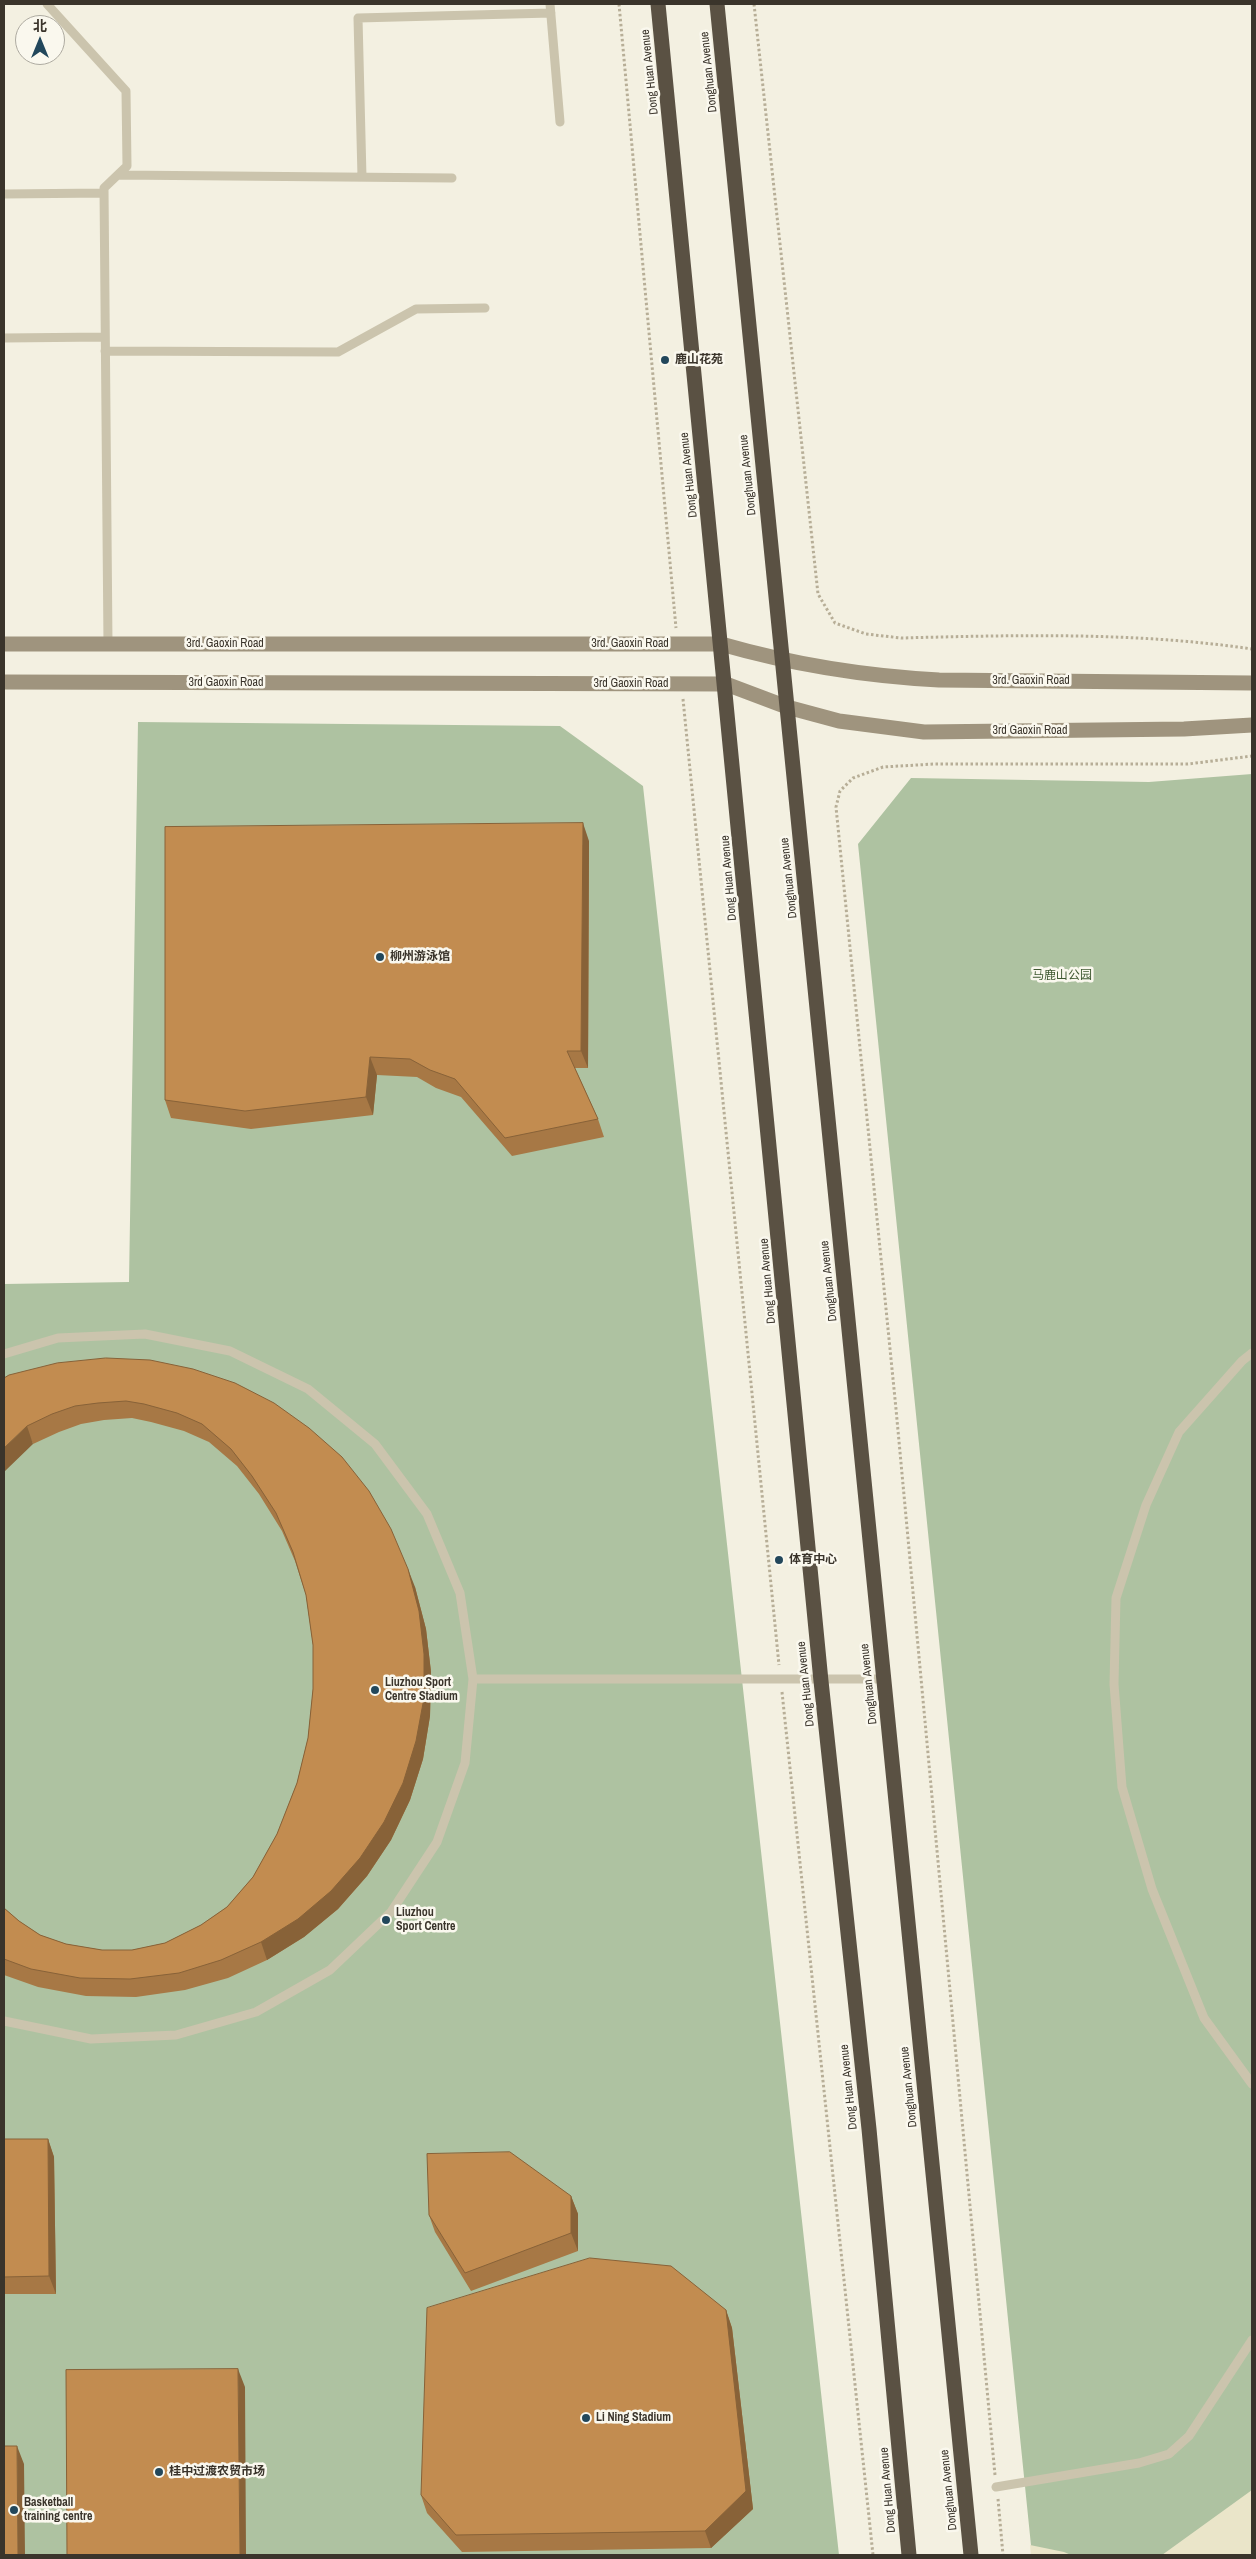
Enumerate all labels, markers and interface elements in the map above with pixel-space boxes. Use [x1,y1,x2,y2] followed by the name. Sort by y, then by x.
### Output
[15,15,65,65] north arrow
[33,17,47,35] text: 北
[638,29,662,115] street label: Dong Huan Avenue
[698,31,720,113] street label: Donghuan Avenue
[675,353,723,367] place label: 鹿山花苑
[659,354,671,366] marker: 鹿山花苑
[677,432,701,518] street label: Dong Huan Avenue
[737,434,759,516] street label: Donghuan Avenue
[186,637,264,651] street label: 3rd. Gaoxin Road
[591,637,669,651] street label: 3rd. Gaoxin Road
[992,674,1070,688] street label: 3rd. Gaoxin Road
[189,676,263,690] street label: 3rd Gaoxin Road
[594,677,668,691] street label: 3rd Gaoxin Road
[993,724,1067,738] street label: 3rd Gaoxin Road
[718,835,740,921] street label: Dong Huan Avenue
[778,837,800,919] street label: Donghuan Avenue
[390,950,450,964] place label: 柳州游泳馆
[374,951,386,963] marker: 柳州游泳馆
[1032,969,1092,983] park label: 马鹿山公园
[757,1238,779,1324] street label: Dong Huan Avenue
[818,1240,840,1322] street label: Donghuan Avenue
[789,1553,837,1567] place label: 体育中心
[773,1554,785,1566] marker: 体育中心
[794,1641,818,1727] street label: Dong Huan Avenue
[858,1643,880,1725] street label: Donghuan Avenue
[385,1676,458,1704] place label: Liuzhou Sport Centre Stadium
[369,1684,381,1696] marker: Liuzhou Sport Centre Stadium
[396,1906,456,1934] place label: Liuzhou Sport Centre
[380,1914,392,1926] marker: Liuzhou Sport Centre
[837,2044,861,2130] street label: Dong Huan Avenue
[898,2046,920,2128] street label: Donghuan Avenue
[596,2411,671,2425] place label: Li Ning Stadium
[580,2412,592,2424] marker: Li Ning Stadium
[877,2447,899,2533] street label: Dong Huan Avenue
[938,2449,960,2531] street label: Donghuan Avenue
[169,2465,265,2479] place label: 桂中过渡农贸市场
[153,2466,165,2478] marker: 桂中过渡农贸市场
[24,2496,92,2524] place label: Basketball training centre
[8,2504,20,2516] marker: Basketball training centre

